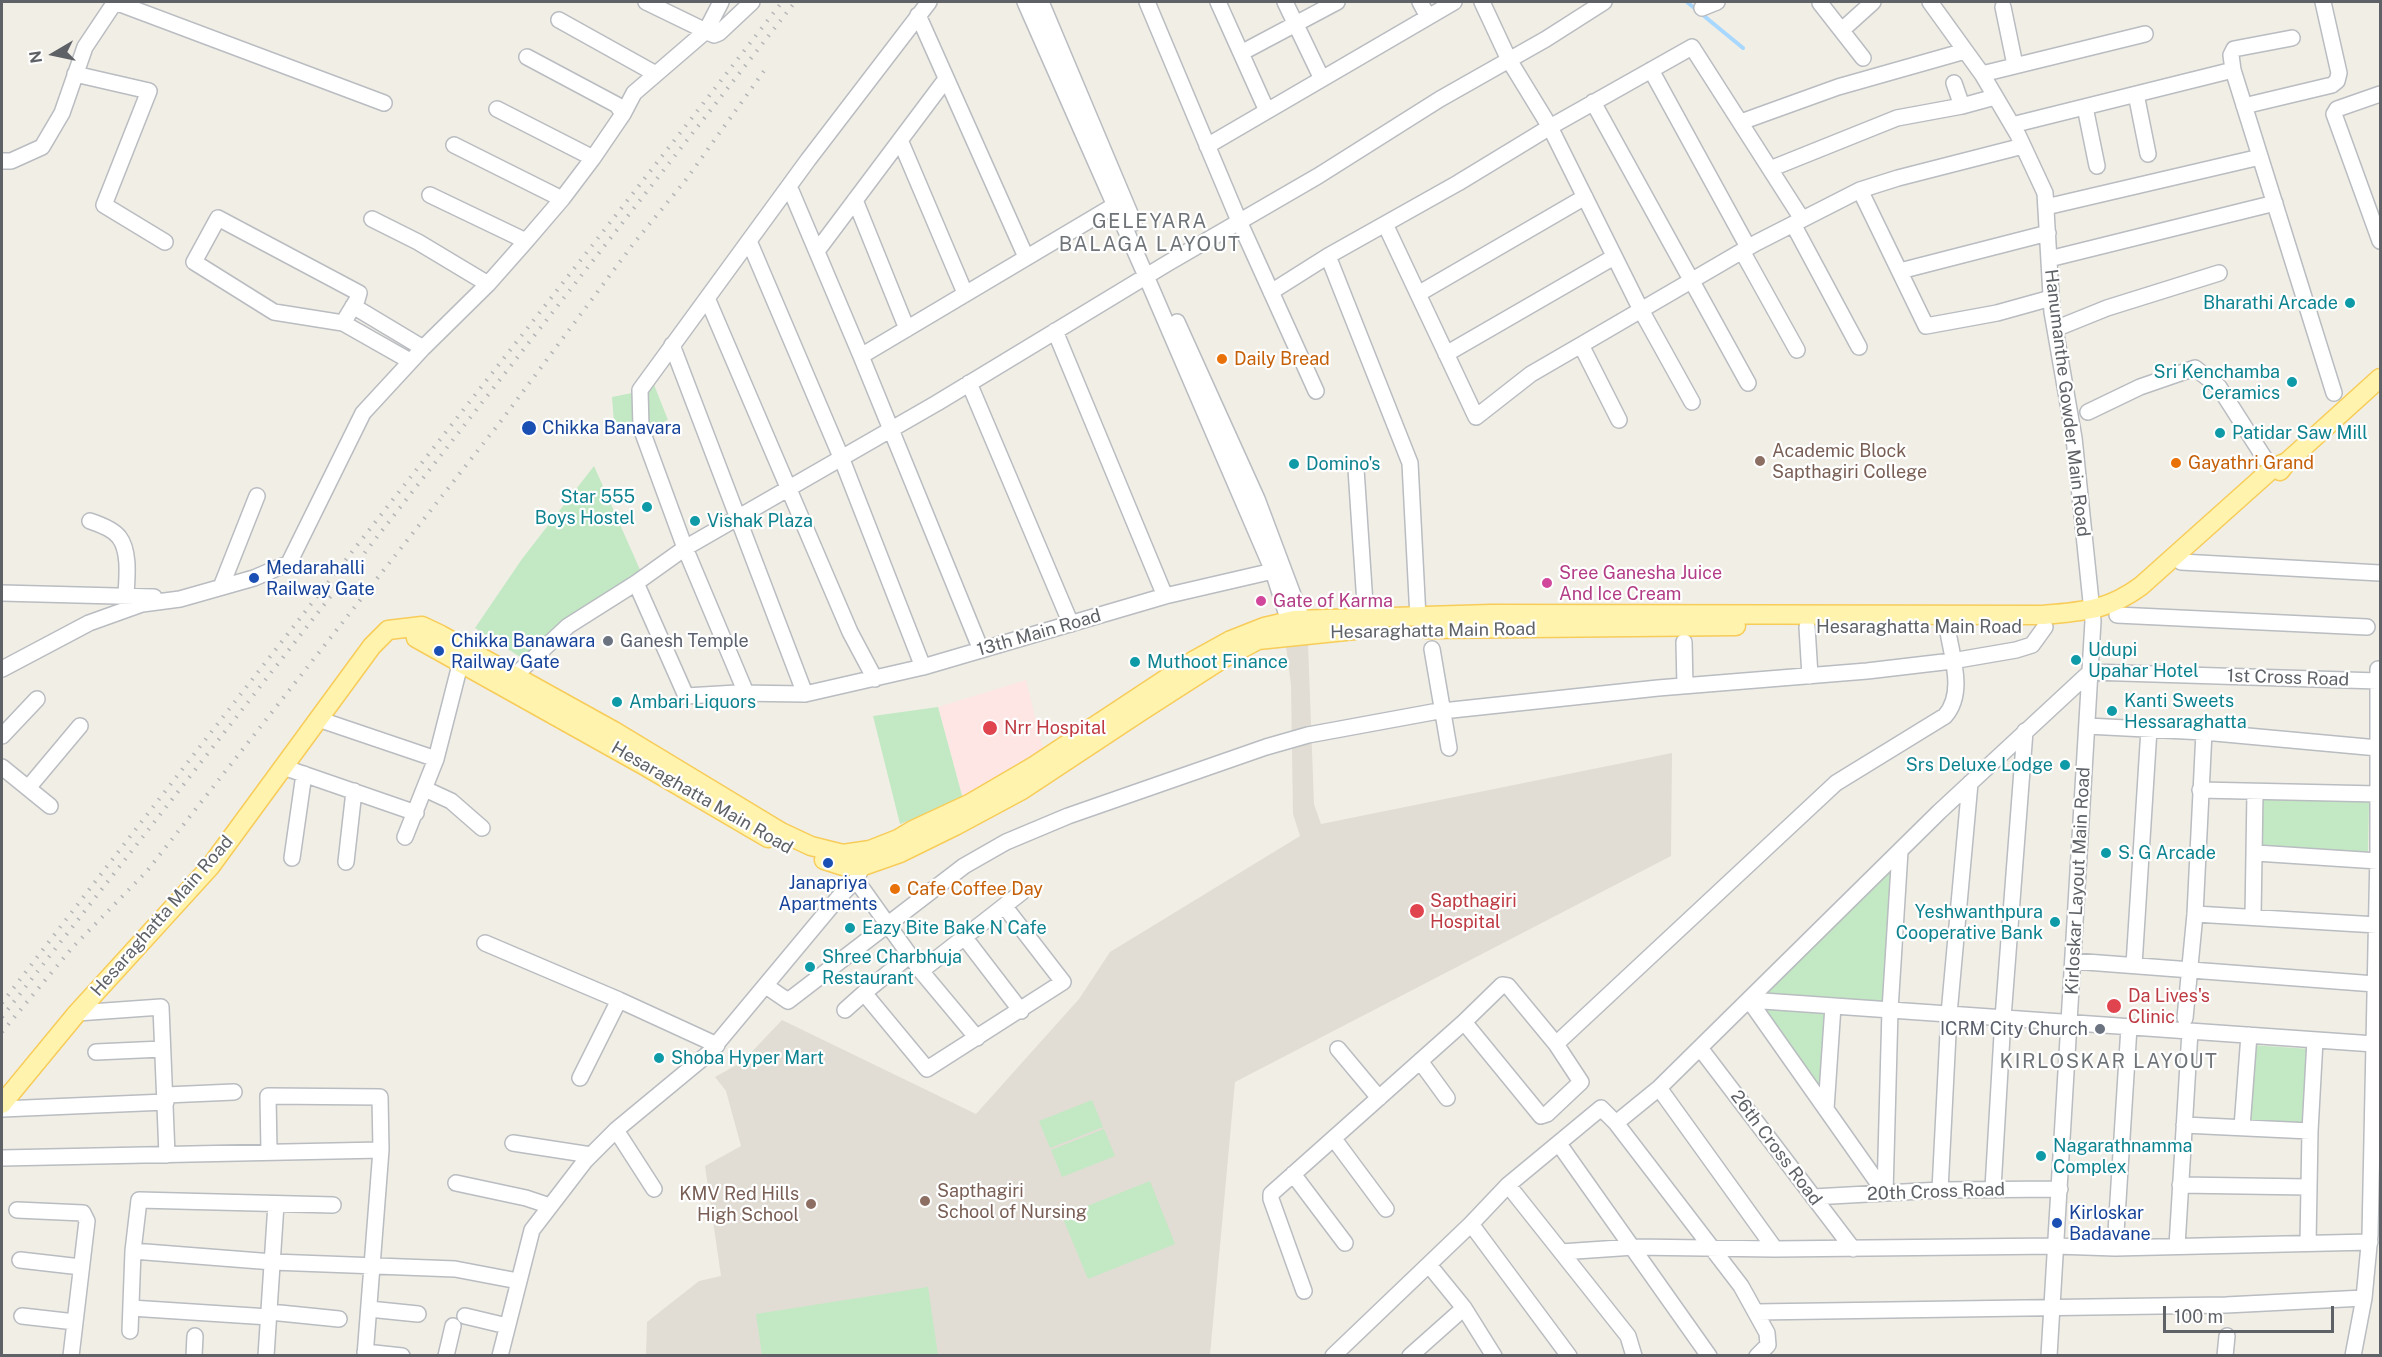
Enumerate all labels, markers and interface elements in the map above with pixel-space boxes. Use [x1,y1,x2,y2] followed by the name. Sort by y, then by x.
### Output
[24,24,84,84] north arrow
[25,49,46,65] text: N
[1059,210,1241,257] district label: GELEYARA BALAGA LAYOUT
[2040,268,2094,538] street label: Hanumanthe Gowder Main Road
[2203,292,2338,314] place label: Bharathi Arcade
[2343,296,2357,310] marker: Bharathi Arcade
[1234,348,1330,370] place label: Daily Bread
[1215,352,1229,366] marker: Daily Bread
[2154,361,2280,404] place label: Sri Kenchamba Ceramics
[2285,375,2299,389] marker: Sri Kenchamba Ceramics
[542,417,681,439] place label: Chikka Banavara
[520,419,538,437] marker: Chikka Banavara
[2232,422,2368,444] place label: Patidar Saw Mill
[2213,426,2227,440] marker: Patidar Saw Mill
[1772,440,1927,482] place label: Academic Block Sapthagiri College
[2188,452,2314,474] place label: Gayathri Grand
[1306,453,1380,475] place label: Domino's
[1753,454,1767,468] marker: Academic Block Sapthagiri College
[2169,456,2183,470] marker: Gayathri Grand
[1287,457,1301,471] marker: Domino's
[535,486,635,528] place label: Star 555 Boys Hostel
[640,500,654,514] marker: Star 555 Boys Hostel
[707,510,813,532] place label: Vishak Plaza
[688,514,702,528] marker: Vishak Plaza
[266,557,375,600] place label: Medarahalli Railway Gate
[1559,562,1722,604] place label: Sree Ganesha Juice And Ice Cream
[247,571,261,585] marker: Medarahalli Railway Gate
[1540,576,1554,590] marker: Sree Ganesha Juice And Ice Cream
[1273,590,1393,612] place label: Gate of Karma
[1254,594,1268,608] marker: Gate of Karma
[974,605,1104,661] street label: 13th Main Road
[1816,616,2022,638] street label: Hesaraghatta Main Road
[1330,618,1536,644] street label: Hesaraghatta Main Road
[451,630,595,672] place label: Chikka Banawara Railway Gate
[620,630,749,652] place label: Ganesh Temple
[601,634,615,648] marker: Ganesh Temple
[2088,639,2199,682] place label: Udupi Upahar Hotel
[432,644,446,658] marker: Chikka Banawara Railway Gate
[1147,651,1288,673] place label: Muthoot Finance
[2069,653,2083,667] marker: Udupi Upahar Hotel
[1128,655,1142,669] marker: Muthoot Finance
[2227,665,2349,691] street label: 1st Cross Road
[2124,690,2247,732] place label: Kanti Sweets Hessaraghatta
[629,691,756,713] place label: Ambari Liquors
[610,695,624,709] marker: Ambari Liquors
[2105,704,2119,718] marker: Kanti Sweets Hessaraghatta
[1004,717,1106,739] place label: Nrr Hospital
[981,719,999,737] marker: Nrr Hospital
[607,737,797,859] street label: Hesaraghatta Main Road
[1906,754,2053,776] place label: Srs Deluxe Lodge
[2058,758,2072,772] marker: Srs Deluxe Lodge
[2061,766,2095,996] street label: Kirloskar Layout Main Road
[86,831,238,1001] street label: Hesaraghatta Main Road
[2118,842,2216,864] place label: S. G Arcade
[2099,846,2113,860] marker: S. G Arcade
[821,856,835,870] marker: Janapriya Apartments
[779,872,877,914] place label: Janapriya Apartments
[907,878,1043,900] place label: Cafe Coffee Day
[888,882,902,896] marker: Cafe Coffee Day
[1430,890,1517,932] place label: Sapthagiri Hospital
[1896,901,2043,944] place label: Yeshwanthpura Cooperative Bank
[1408,902,1426,920] marker: Sapthagiri Hospital
[2048,915,2062,929] marker: Yeshwanthpura Cooperative Bank
[862,917,1047,939] place label: Eazy Bite Bake N Cafe
[843,921,857,935] marker: Eazy Bite Bake N Cafe
[822,946,962,988] place label: Shree Charbhuja Restaurant
[803,960,817,974] marker: Shree Charbhuja Restaurant
[2128,985,2210,1028] place label: Da Lives's Clinic
[2105,997,2123,1015] marker: Da Lives's Clinic
[1940,1018,2088,1040] place label: ICRM City Church
[2093,1022,2107,1036] marker: ICRM City Church
[671,1047,824,1069] place label: Shoba Hyper Mart
[2000,1050,2218,1074] district label: KIRLOSKAR LAYOUT
[652,1051,666,1065] marker: Shoba Hyper Mart
[1726,1086,1826,1210] street label: 26th Cross Road
[2053,1135,2192,1178] place label: Nagarathnamma Complex
[2034,1149,2048,1163] marker: Nagarathnamma Complex
[1867,1179,2005,1205] street label: 20th Cross Road
[937,1180,1087,1222] place label: Sapthagiri School of Nursing
[679,1183,799,1226] place label: KMV Red Hills High School
[918,1194,932,1208] marker: Sapthagiri School of Nursing
[804,1197,818,1211] marker: KMV Red Hills High School
[2069,1202,2151,1244] place label: Kirloskar Badavane
[2050,1216,2064,1230] marker: Kirloskar Badavane
[2166,1294,2337,1332] scale bar
[2174,1306,2223,1327] text: 100 m

